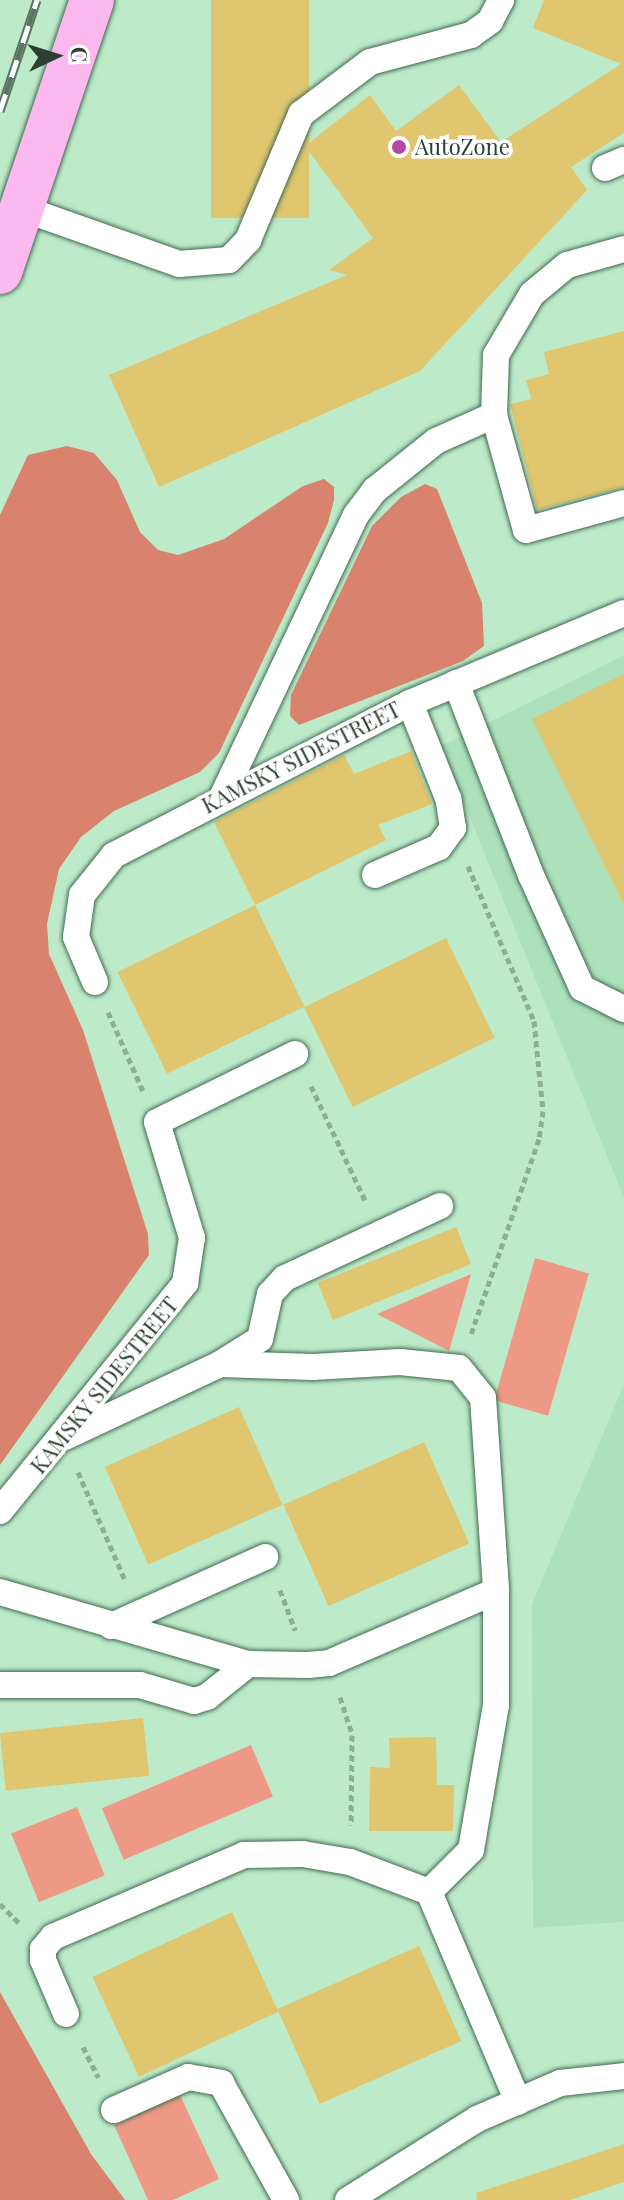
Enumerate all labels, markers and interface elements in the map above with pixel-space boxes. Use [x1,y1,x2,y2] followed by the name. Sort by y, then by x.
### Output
[16,16,96,96] north arrow
[64,46,95,63] text: С
[415,134,510,160] place label: AutoZone
[390,138,408,156] marker: AutoZone
[197,695,405,819] street label: KAMSKY SIDESTREET
[24,1291,184,1479] street label: KAMSKY SIDESTREET

